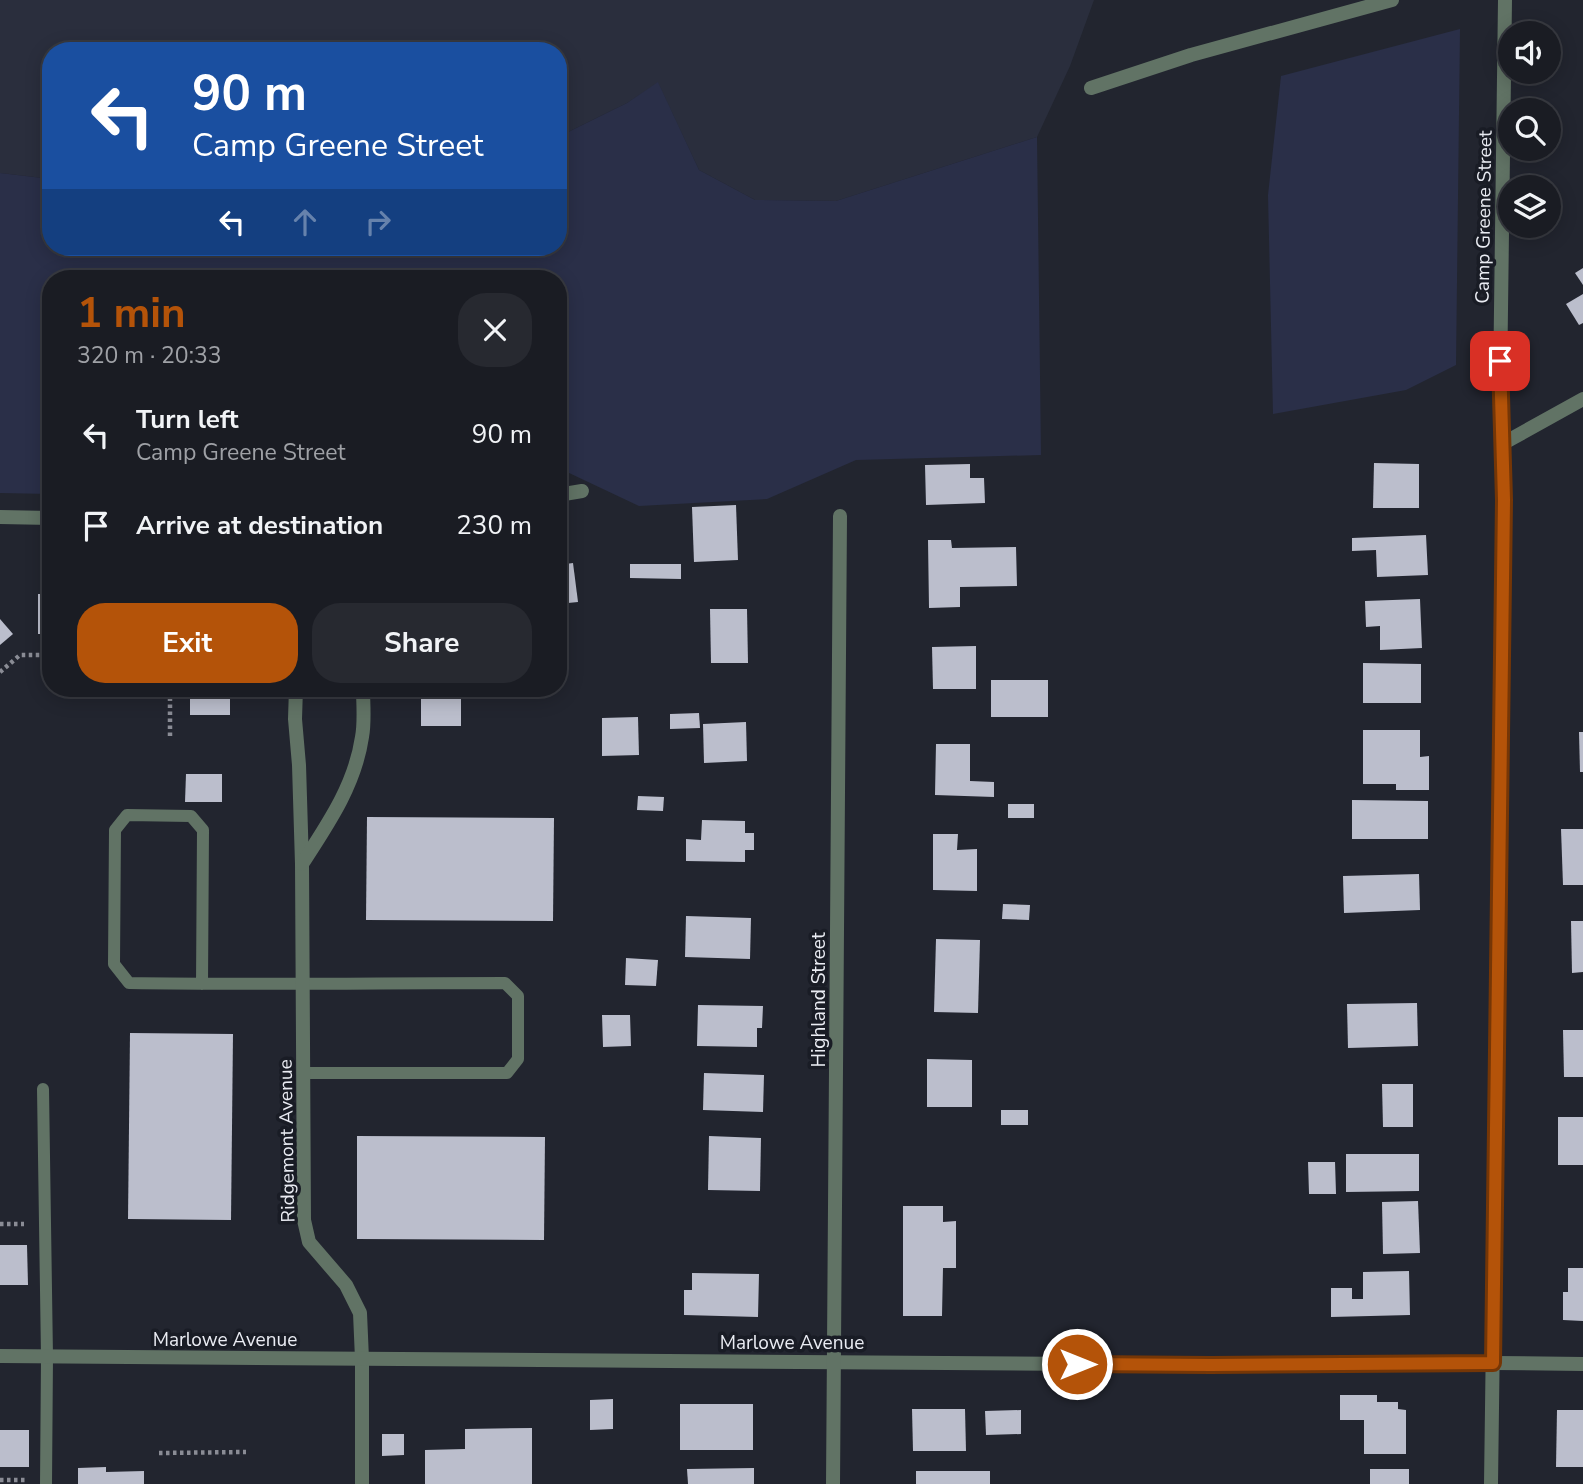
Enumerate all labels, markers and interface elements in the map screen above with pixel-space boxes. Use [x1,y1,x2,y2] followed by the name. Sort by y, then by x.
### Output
[1498,21,1561,238] map controls
[1498,21,1561,84] button: sound
[192,60,307,127] text: 90 m
[77,70,168,161] icon: left
[1498,98,1561,161] button: search
[192,124,484,167] text: Camp Greene Street
[1469,130,1499,304] street label: Camp Greene Street
[1498,175,1561,238] button: layers
[213,203,251,241] icon: left
[286,203,324,241] icon: ahead
[359,203,397,241] icon: right
[77,285,186,342] text: 1 min
[458,293,532,367] button: close
[1470,331,1530,391] pin
[77,340,222,371] text: 320 m · 20:33
[1481,342,1519,380] icon: arrive
[136,402,239,437] text: Turn left
[77,416,115,454] icon: left
[472,417,532,452] text: 90 m
[136,437,346,468] text: Camp Greene Street
[77,507,115,545] icon: arrive
[136,508,383,543] text: Arrive at destination
[456,508,532,543] text: 230 m
[77,603,298,683] button: Exit
[312,603,532,683] button: Share
[806,932,832,1068] street label: Highland Street
[273,1059,301,1223] street label: Ridgemont Avenue
[153,1327,297,1353] street label: Marlowe Avenue
[1040,1327,1114,1401] position arrow
[720,1330,864,1356] street label: Marlowe Avenue

